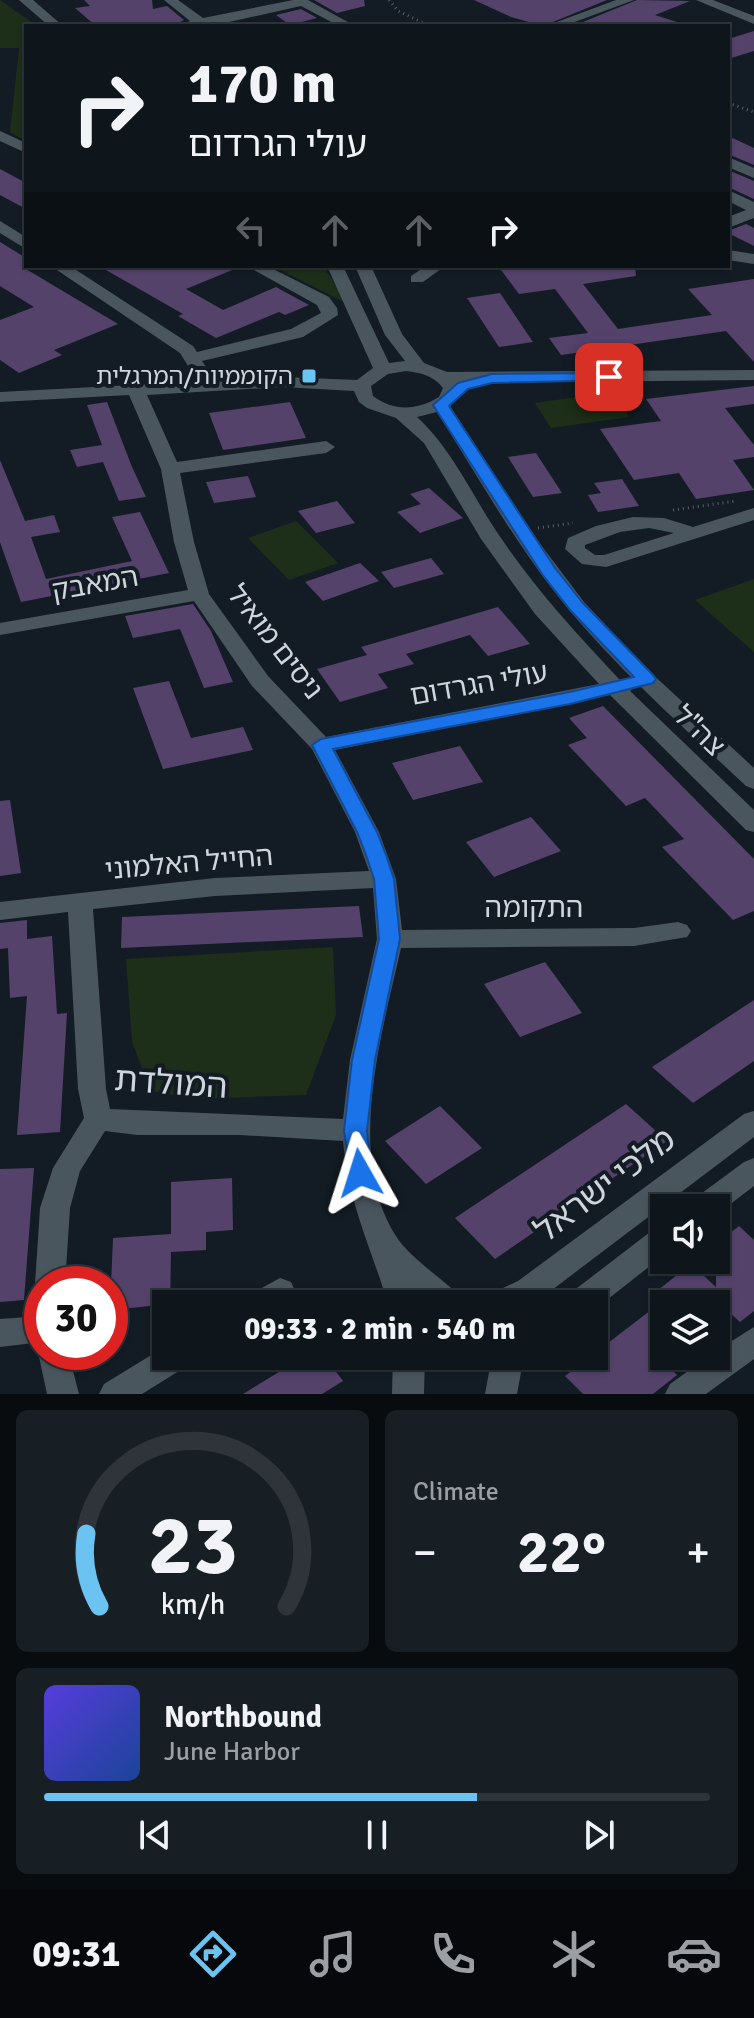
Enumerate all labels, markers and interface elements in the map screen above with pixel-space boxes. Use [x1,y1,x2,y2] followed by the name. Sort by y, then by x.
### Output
[188,49,336,118] text: 170 m
[56,56,160,160] icon: right
[188,122,367,167] text: עולי הגרדום
[229,208,273,252] icon: left
[313,208,357,252] icon: ahead
[397,208,441,252] icon: ahead
[481,208,525,252] icon: right
[575,343,643,411] pin
[587,355,631,399] icon: arrive
[96,361,293,391] place label: הקוממיות/המרגלית
[300,367,318,385] marker: הקוממיות/המרגלית
[49,560,141,608] street label: המאבק
[220,578,330,706] street label: ניסים מואיל
[407,655,551,713] street label: עולי הגרדום
[666,698,732,764] street label: צה"ל
[104,839,274,887] street label: החייל האלמוני
[485,891,583,925] street label: התקומה
[113,1058,229,1108] street label: המולדת
[526,1118,684,1252] street label: מלכי ישראל
[318,1131,402,1215] position arrow
[650,1194,730,1370] map controls
[650,1194,730,1274] button: sound
[24,1266,128,1370] speed limit sign: 30
[650,1290,730,1370] button: layers
[244,1311,516,1348] text: 09:33 · 2 min · 540 m
[413,1476,499,1508] text: Climate
[148,1495,237,1597] text: 23
[517,1516,606,1590] text: 22°
[413,1526,437,1580] text: −
[686,1526,710,1580] text: +
[160,1587,225,1622] text: km/h
[164,1699,322,1736] text: Northbound
[164,1736,300,1768] text: June Harbor
[133,1813,177,1857] icon: previous
[355,1813,399,1857] icon: pause
[577,1813,621,1857] icon: next
[185,1926,241,1982] icon: directions
[305,1926,361,1982] icon: music
[425,1926,481,1982] icon: phone
[546,1926,602,1982] icon: climate
[666,1926,722,1982] icon: car
[32,1932,121,1977] text: 09:31

